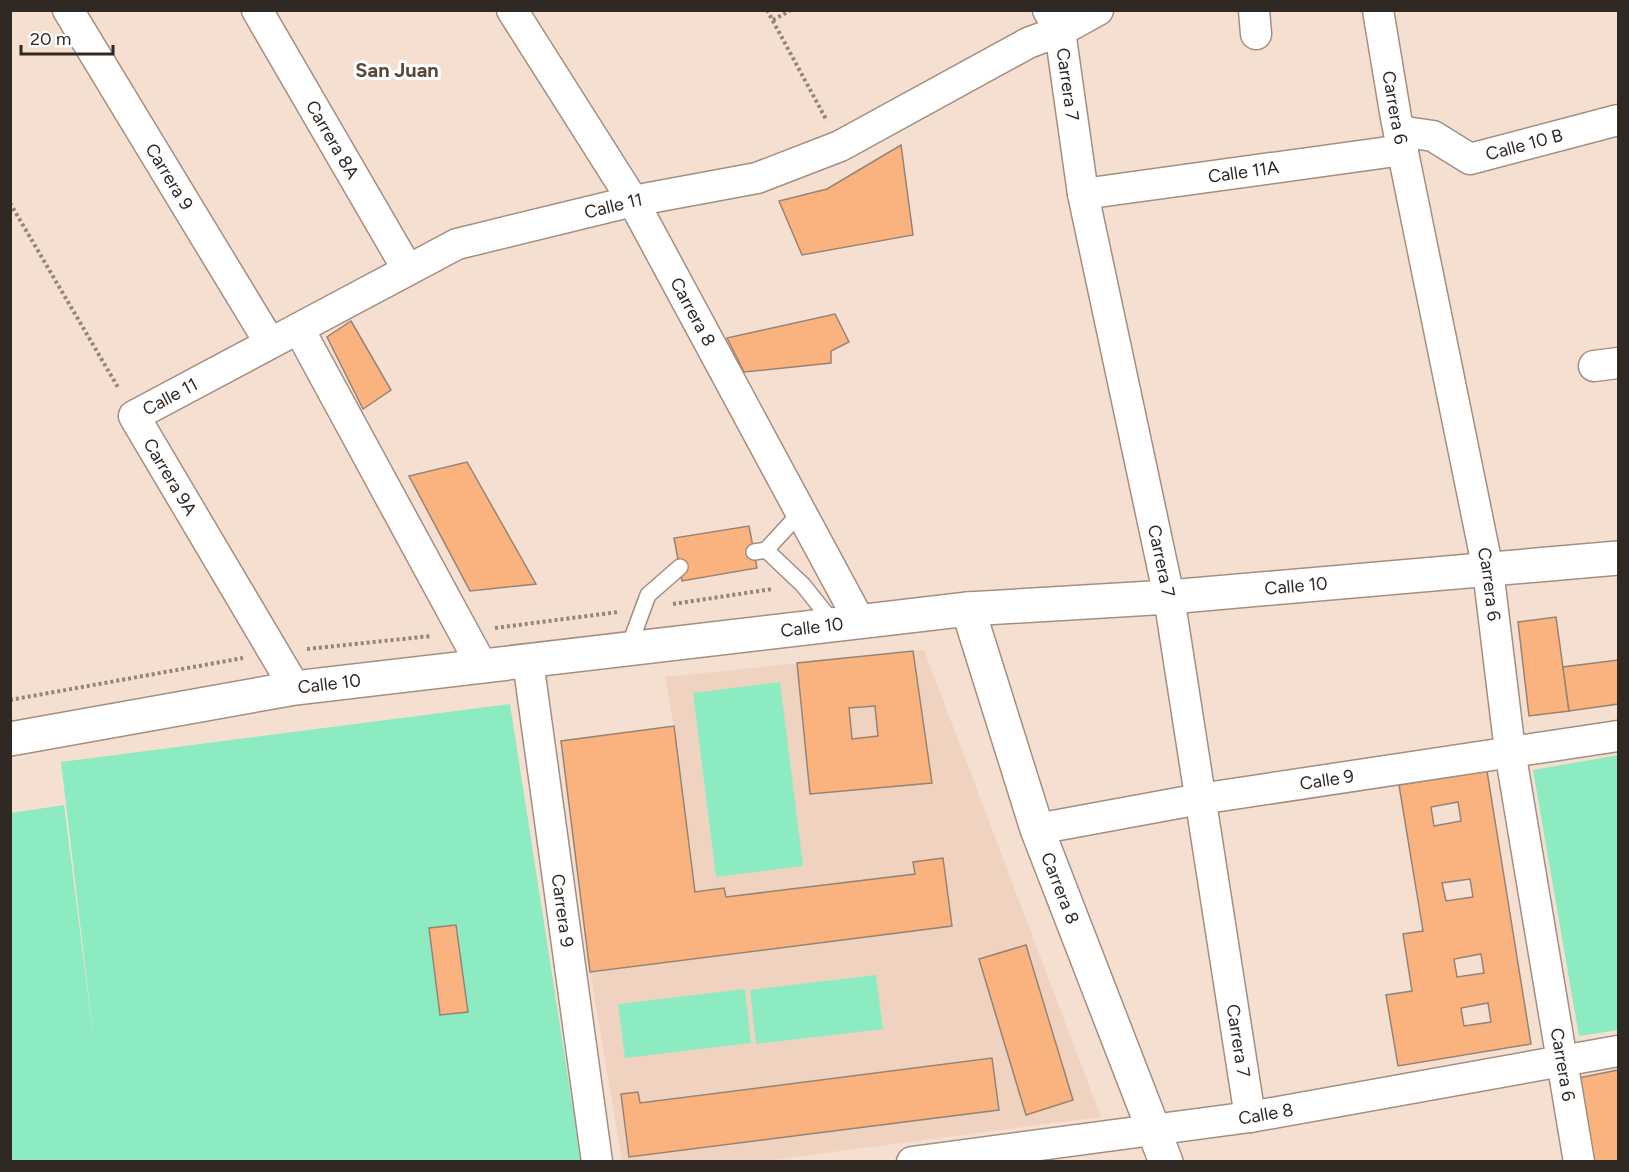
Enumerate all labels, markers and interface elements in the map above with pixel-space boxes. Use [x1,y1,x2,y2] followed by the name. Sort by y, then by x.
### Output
[21,18,112,56] scale bar
[30,28,71,50] text: 20 m
[1051,46,1084,123] street label: Carrera 7
[355,58,439,82] district label: San Juan
[1377,69,1412,146] street label: Carrera 6
[301,96,364,183] street label: Carrera 8A
[1483,124,1565,165] street label: Calle 10 B
[141,139,198,214] street label: Carrera 9
[1207,156,1280,188] street label: Calle 11A
[582,188,644,224] street label: Calle 11
[665,274,720,350] street label: Carrera 8
[139,373,201,420] street label: Calle 11
[138,434,202,520] street label: Carrera 9A
[1143,523,1180,600] street label: Carrera 7
[1473,545,1505,622] street label: Carrera 6
[1263,572,1329,600] street label: Calle 10
[779,613,845,642] street label: Calle 10
[296,669,362,699] street label: Calle 10
[1298,765,1355,795] street label: Calle 9
[1036,849,1084,927] street label: Carrera 8
[546,872,578,949] street label: Carrera 9
[1222,1003,1255,1079] street label: Carrera 7
[1546,1026,1580,1103] street label: Carrera 6
[1237,1098,1295,1129] street label: Calle 8

